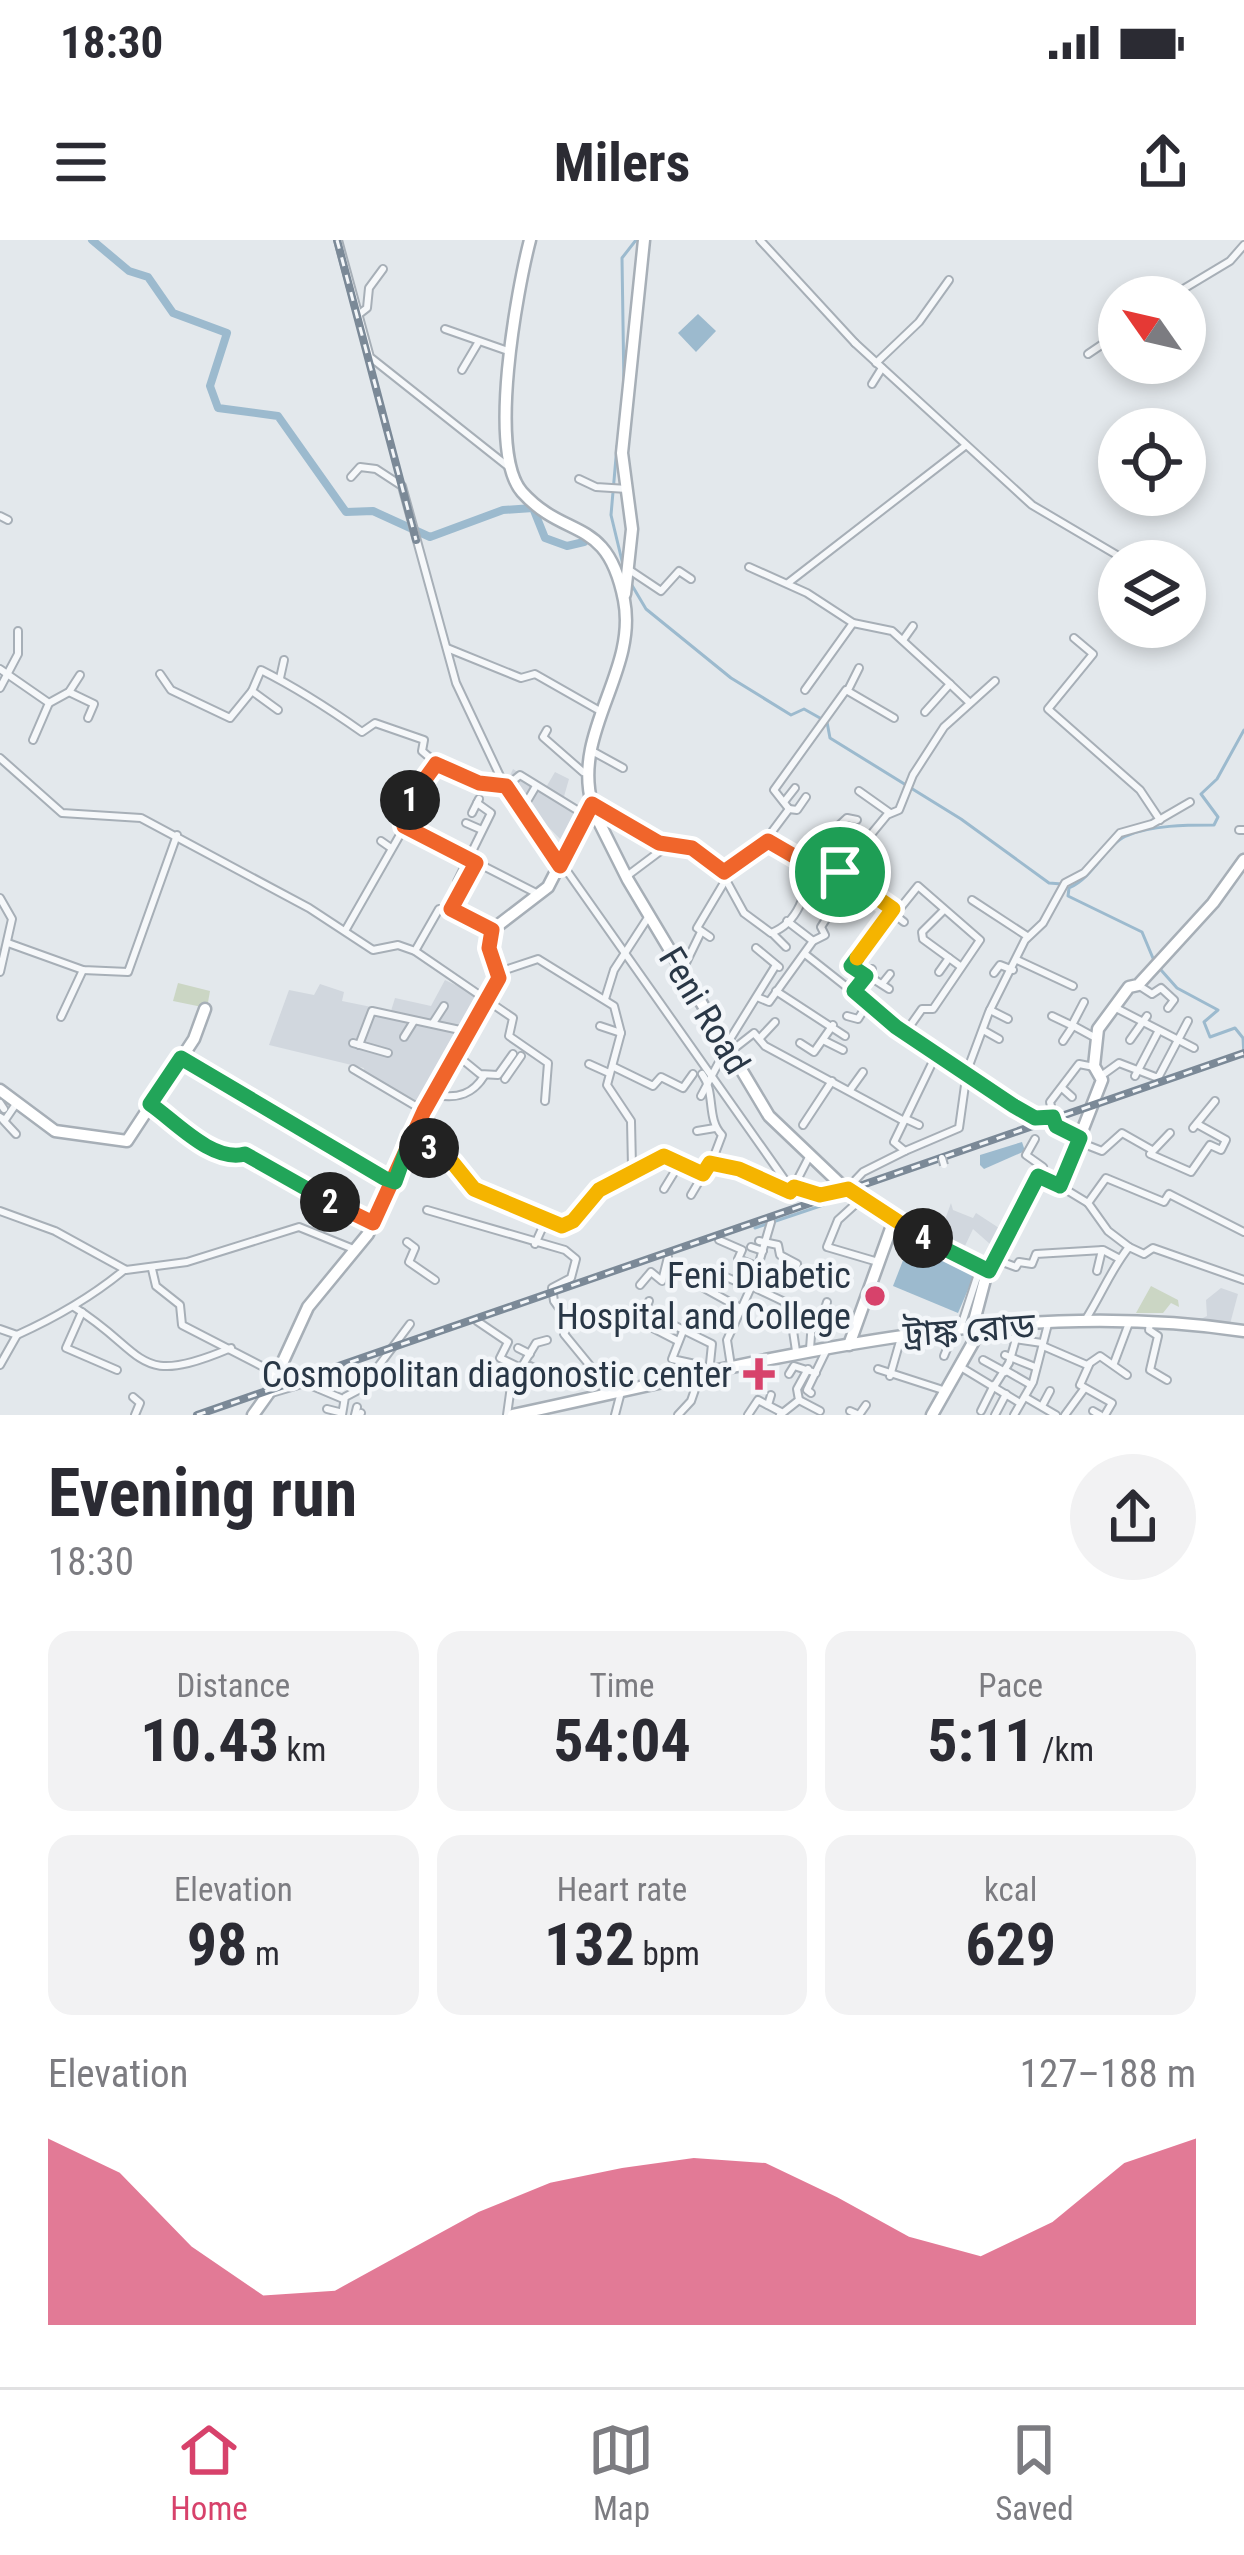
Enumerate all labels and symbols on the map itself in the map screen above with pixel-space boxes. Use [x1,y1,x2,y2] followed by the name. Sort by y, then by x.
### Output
[1098,276,1206,384] north arrow
[380,770,440,830] pin: 1
[789,821,891,923] pin
[650,940,758,1081] street label: Feni Road
[399,1118,459,1178] pin: 3
[300,1172,360,1232] pin: 2
[893,1208,953,1268] pin: 4
[556,1255,851,1338] place label: Feni Diabetic Hospital and College
[862,1283,888,1309] marker: Feni Diabetic Hospital and College
[901,1303,1037,1356] street label: ট্রাঙ্ক রোড
[262,1354,732,1396] place label: Cosmopolitan diagonostic center
[743,1358,775,1390] marker: Cosmopolitan diagonostic center

